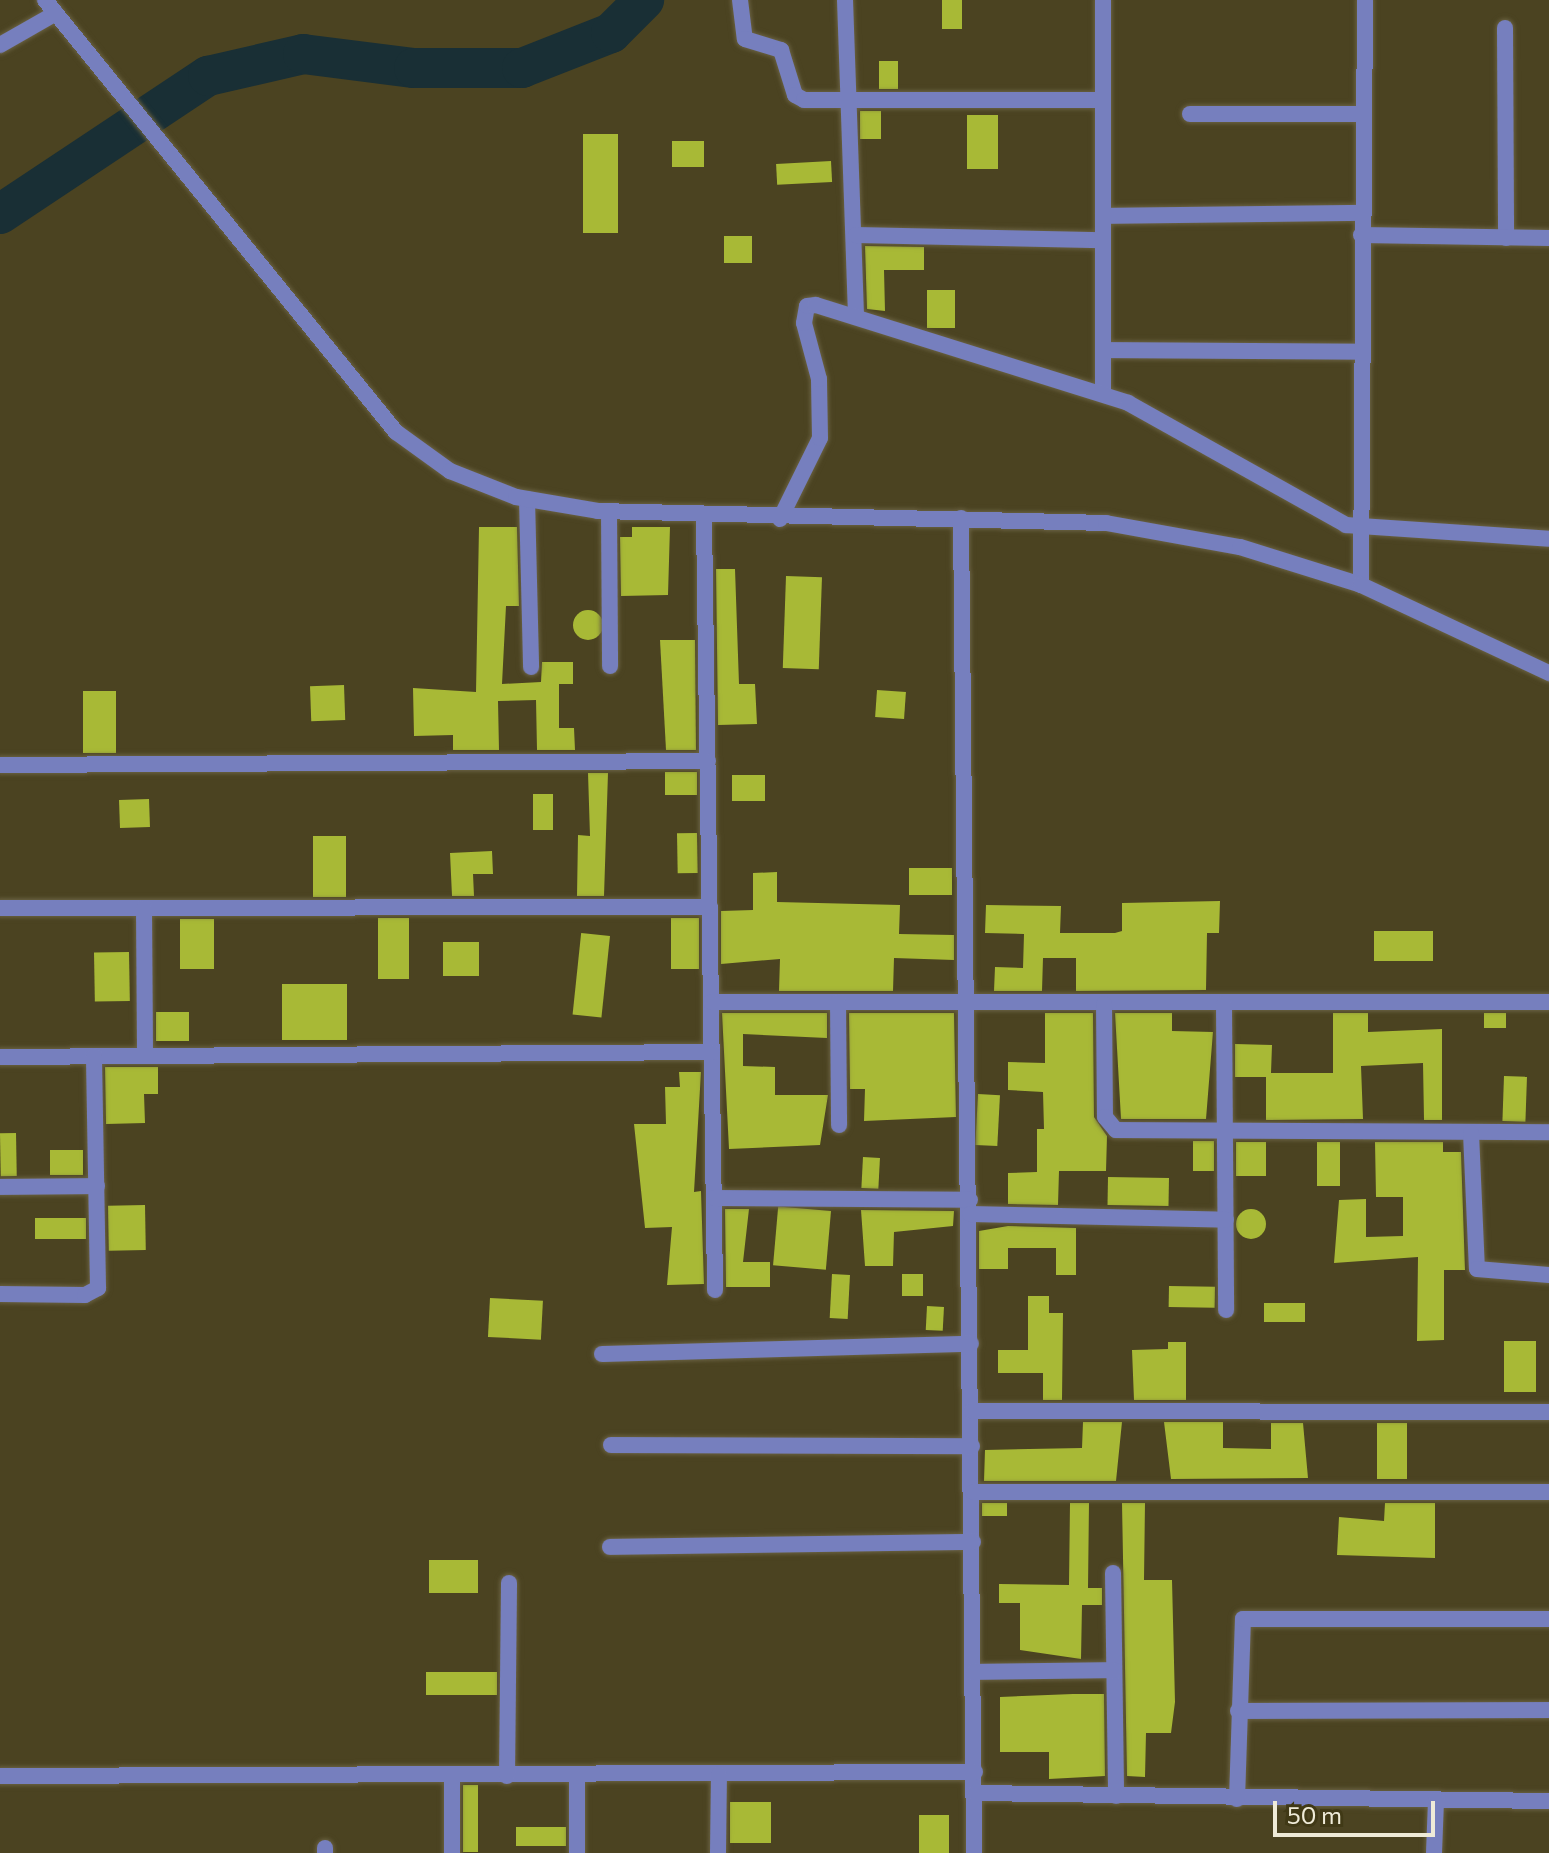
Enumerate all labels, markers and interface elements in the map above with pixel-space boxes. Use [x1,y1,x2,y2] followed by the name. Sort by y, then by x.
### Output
[1277,1785,1439,1835] scale bar
[1287,1800,1342,1829] text: 50 m

